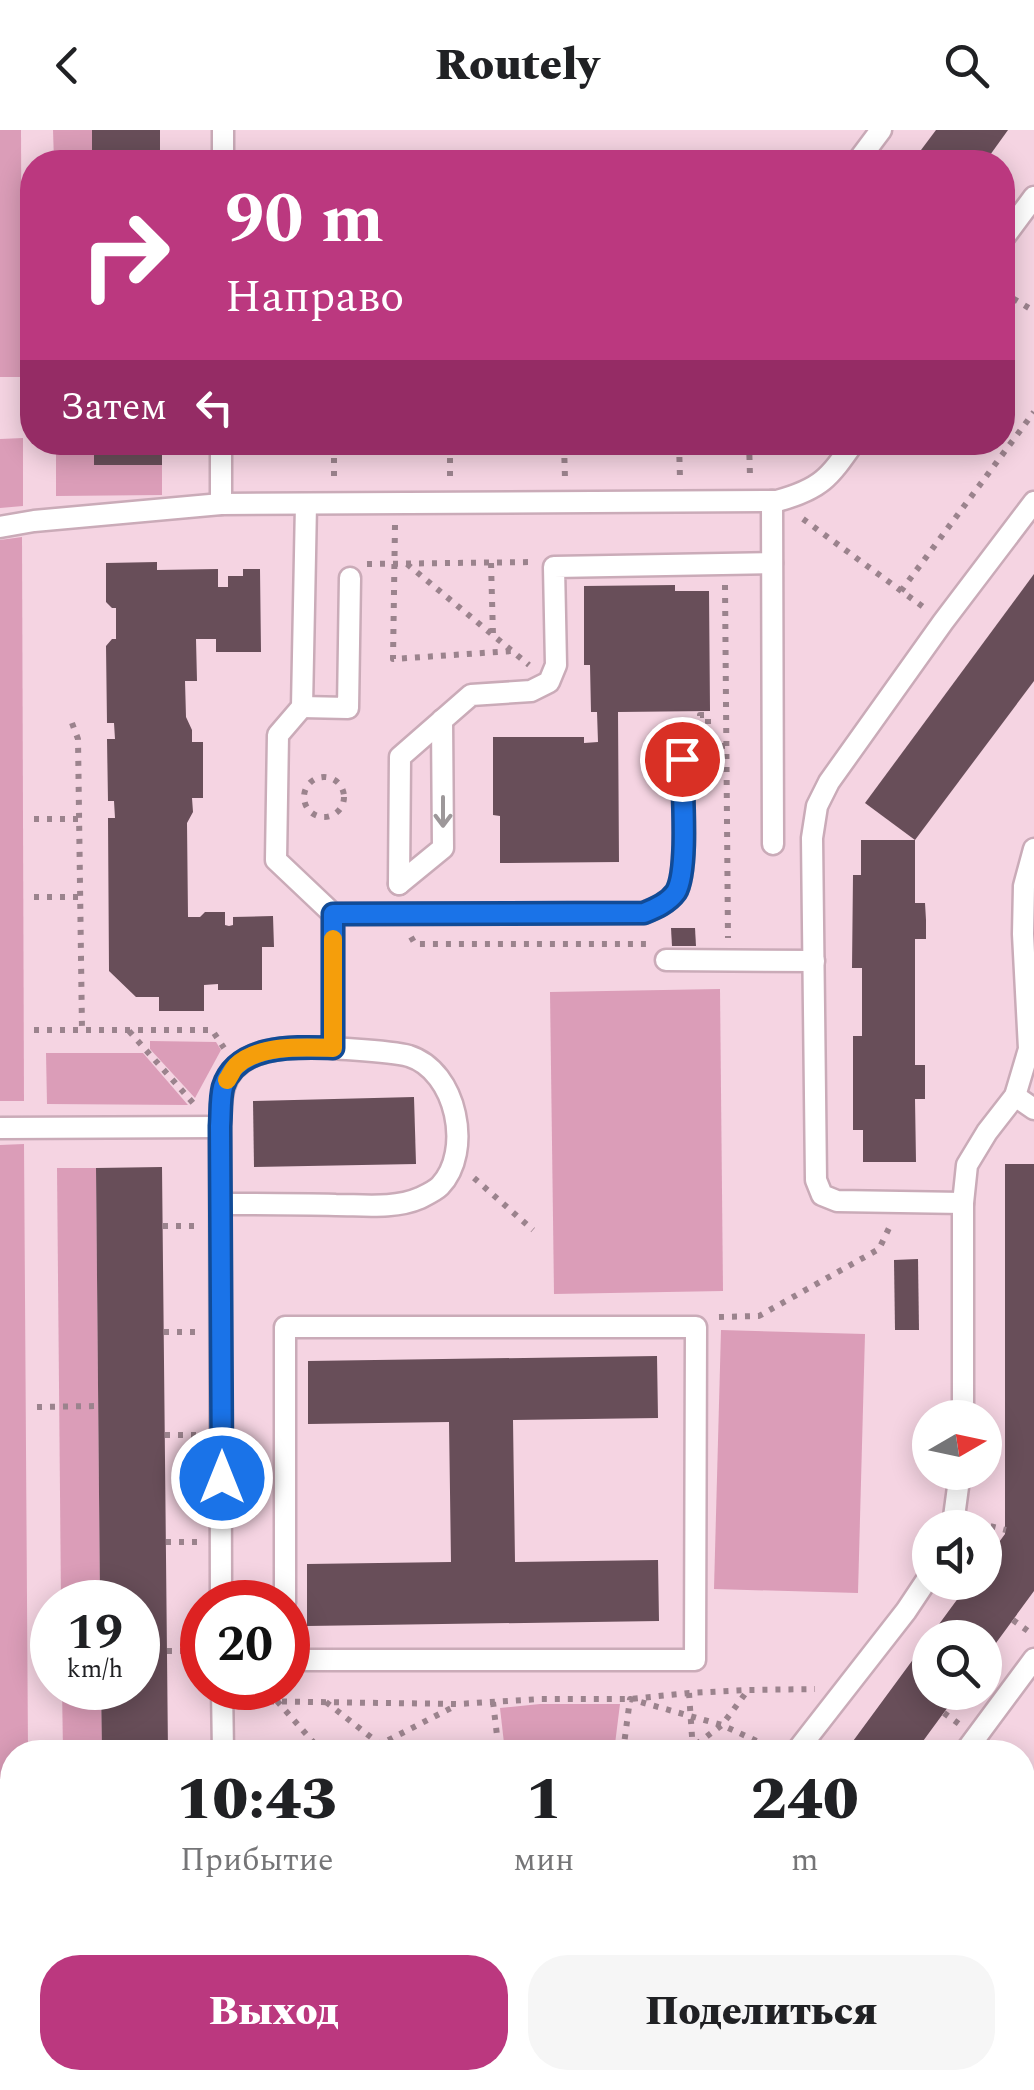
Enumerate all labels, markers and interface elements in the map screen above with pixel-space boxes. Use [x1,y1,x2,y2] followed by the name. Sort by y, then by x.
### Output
[435,31,599,100] text: Routely
[40,38,95,93] icon: back
[939,38,994,93] icon: search
[225,167,384,273] text: 90 m
[60,190,190,320] icon: right
[225,263,404,332] text: Направо
[60,379,167,437] text: Затем
[187,380,242,435] icon: left
[640,717,725,802] pin
[655,732,710,787] icon: arrive
[434,796,452,828] one-way arrow
[912,1400,1002,1490] north arrow
[912,1400,1002,1710] map controls
[170,1426,274,1530] position arrow
[912,1510,1002,1600] button: sound
[180,1580,310,1710] speed limit sign: 20
[67,1595,123,1671] text: 19
[912,1620,1002,1710] button: search
[67,1651,123,1689] text: km/h
[176,1754,337,1846] text: 10:43
[526,1754,562,1846] text: 1
[751,1754,859,1846] text: 240
[180,1836,334,1885] text: Прибытие
[514,1836,574,1885] text: мин
[791,1836,818,1885] text: m
[40,1955,508,2070] button: Выход
[528,1955,995,2070] button: Поделиться

